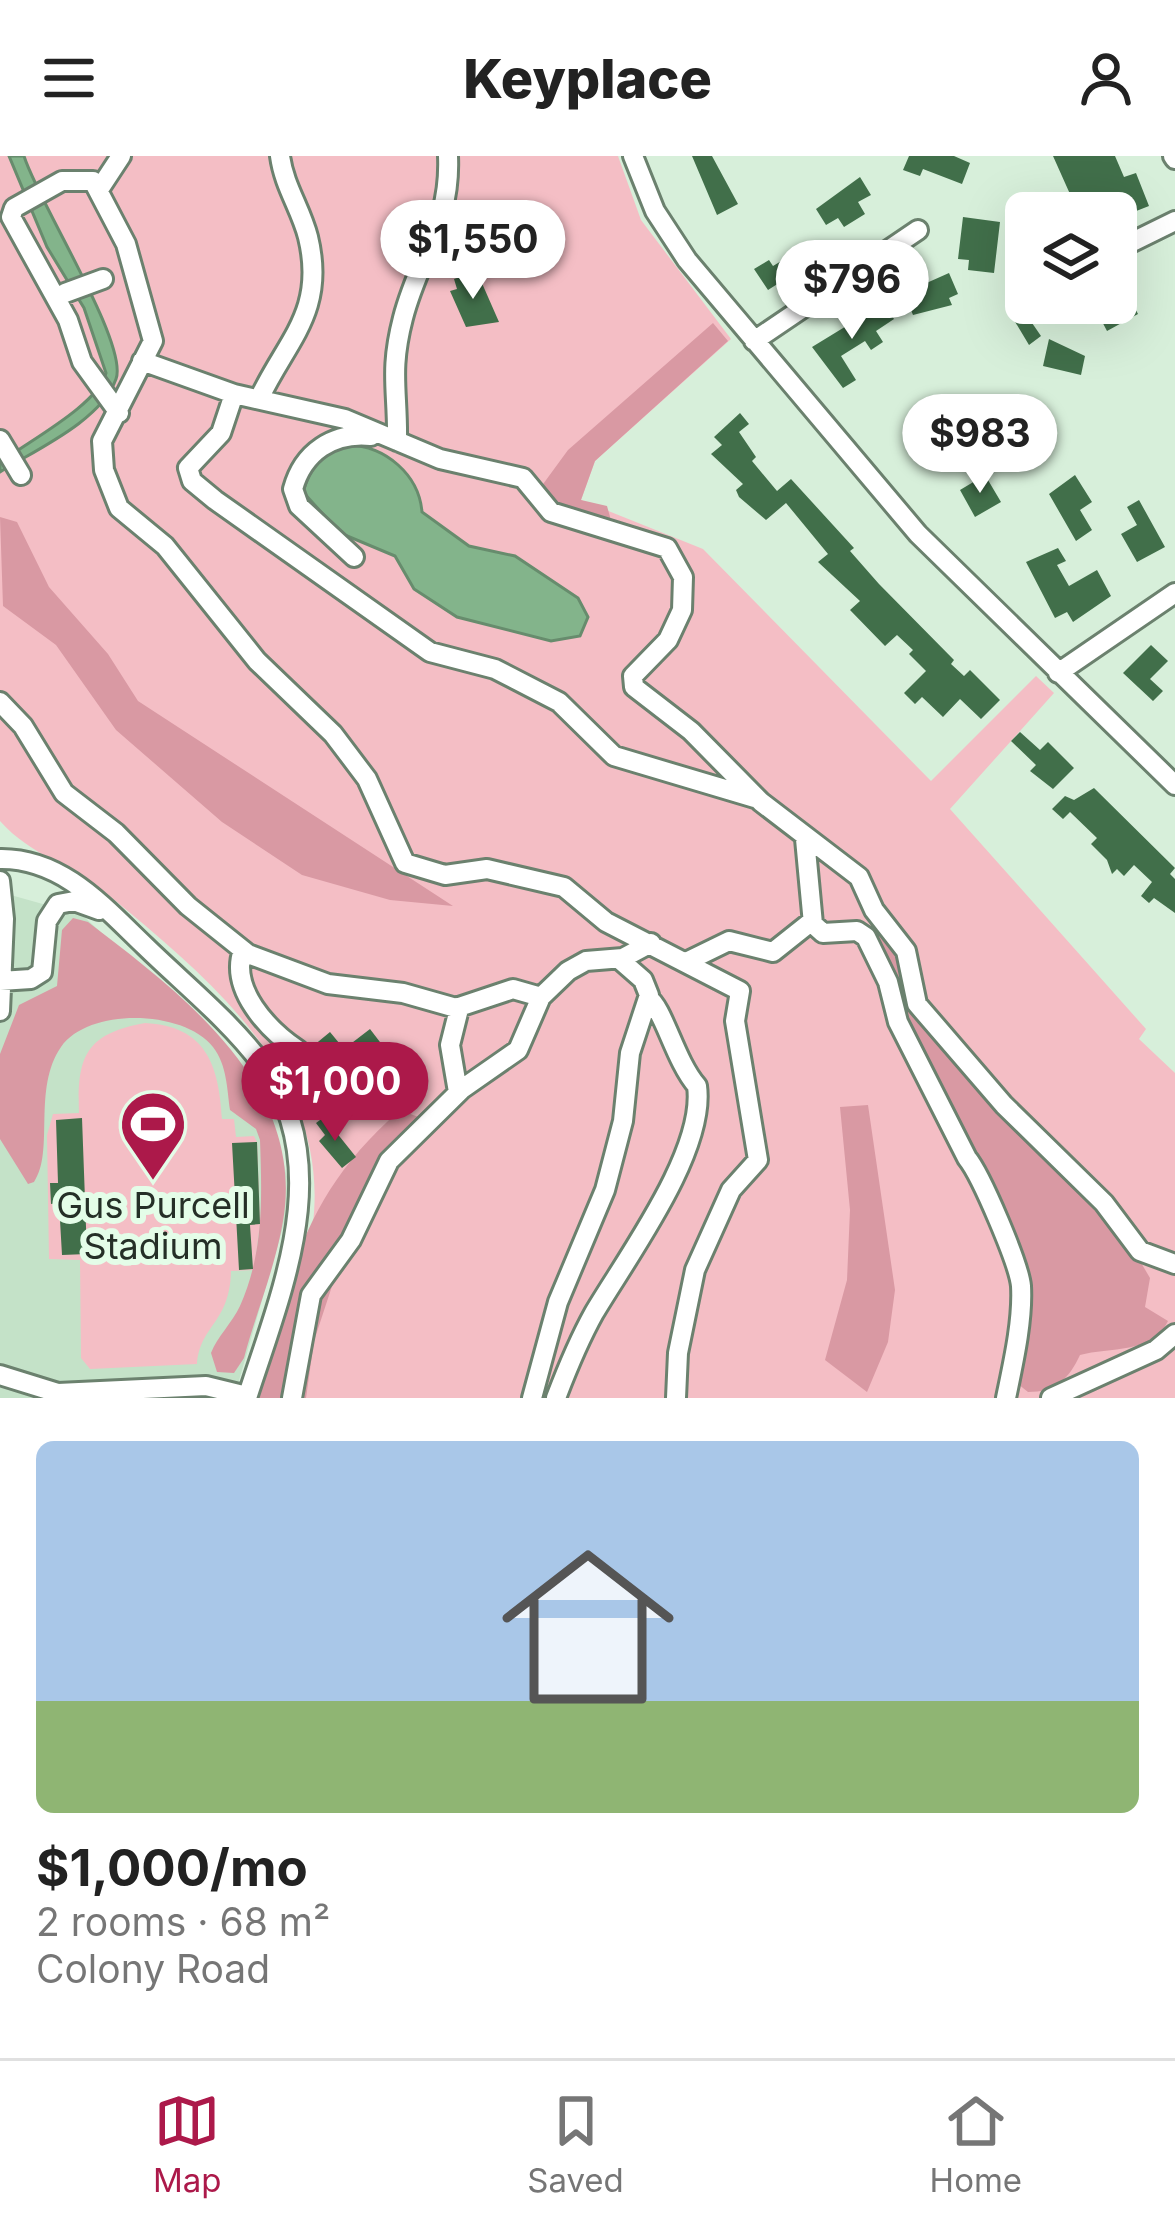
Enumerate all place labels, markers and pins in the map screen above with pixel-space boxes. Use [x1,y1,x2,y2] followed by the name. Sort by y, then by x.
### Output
[375,200,571,302] pin: $1,550
[781,240,923,342] pin: $796
[909,394,1051,496] pin: $983
[237,1042,433,1144] pin: $1,000
[118,1089,188,1183] sports icon: Gus Purcell Stadium
[56,1183,250,1268] place label: Gus Purcell Stadium

